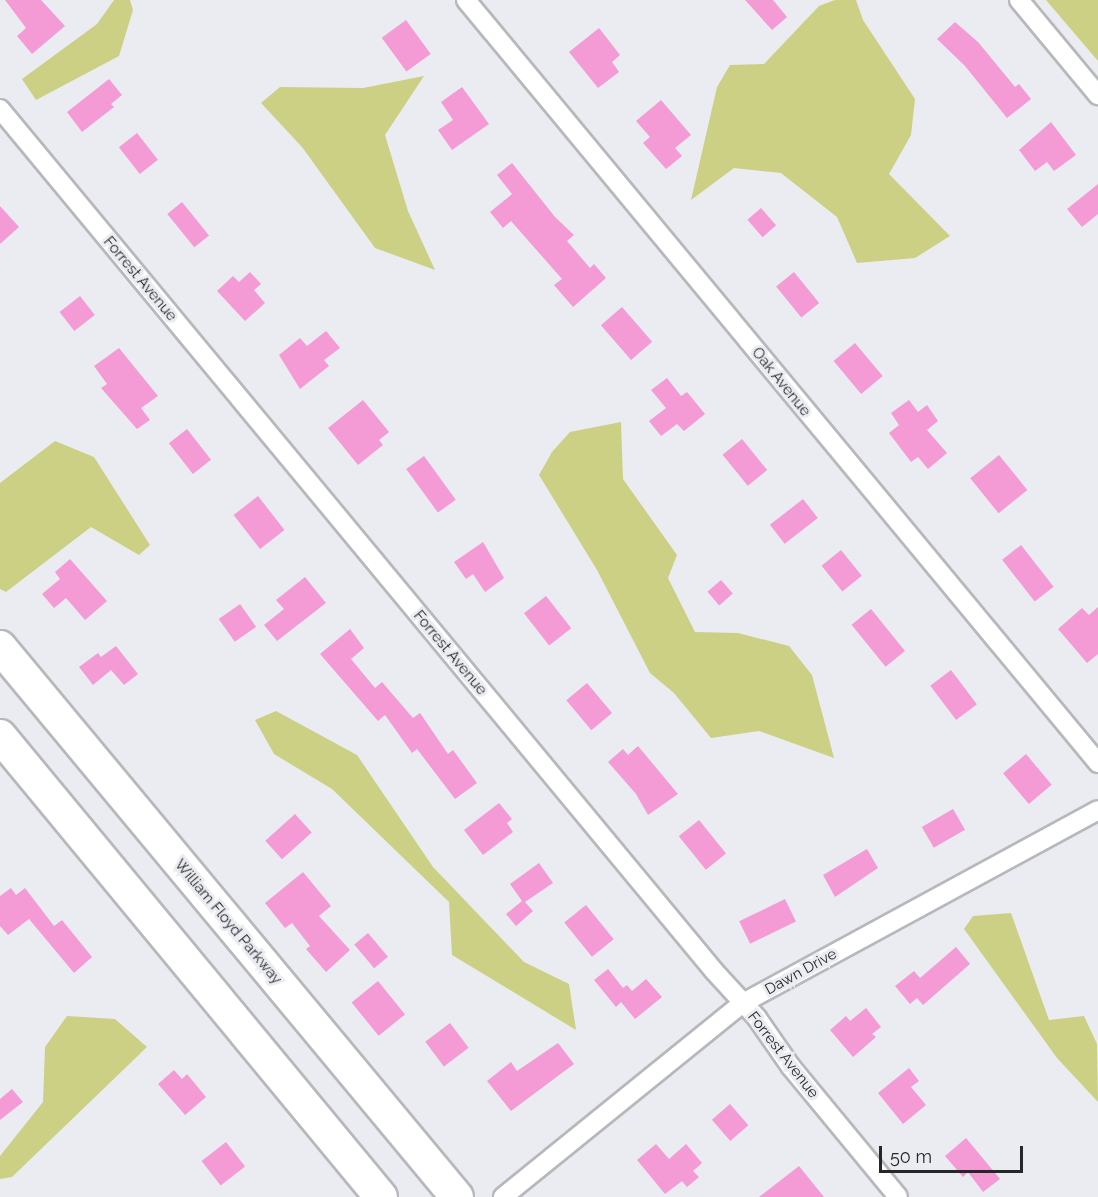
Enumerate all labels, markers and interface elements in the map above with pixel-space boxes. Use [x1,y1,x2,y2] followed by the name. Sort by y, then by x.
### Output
[99,233,181,325] street label: Forrest Avenue
[748,344,814,420] street label: Oak Avenue
[409,607,491,699] street label: Forrest Avenue
[171,856,285,988] street label: William Floyd Parkway
[762,945,840,999] street label: Dawn Drive
[744,1008,822,1102] street label: Forrest Avenue
[882,1134,1026,1172] scale bar
[890,1146,932,1167] text: 50 m

